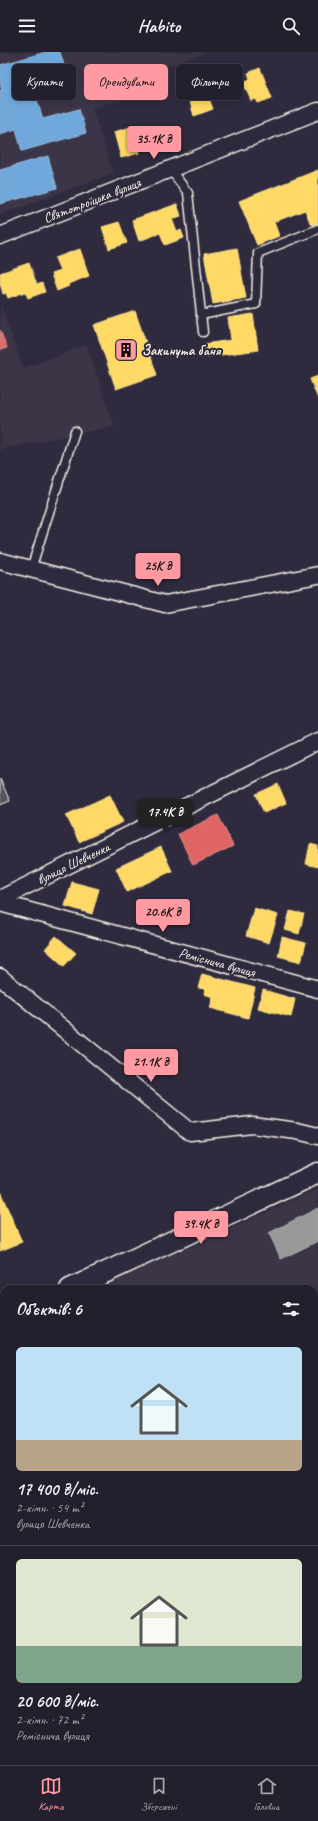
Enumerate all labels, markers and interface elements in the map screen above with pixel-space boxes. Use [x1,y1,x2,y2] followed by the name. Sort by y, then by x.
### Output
[16,15,38,37] icon: menu
[138,15,180,37] text: Habito
[280,15,302,37] icon: search
[12,64,76,100] chip: Купити
[84,64,168,100] chip: Орендувати
[176,64,243,100] chip: Фільтри
[117,126,191,160] pin: 35.1K ₴
[136,131,172,147] text: 35.1K ₴
[41,174,144,227] street label: Святотроїцька вулиця
[113,337,139,363] building icon: Закинута баня
[142,342,222,359] place label: Закинута баня
[130,553,186,587] pin: 25K ₴
[144,558,172,574] text: 25K ₴
[128,799,202,833] pin: 17.4K ₴
[147,804,183,820] text: 17.4K ₴
[34,838,114,888] street label: вулиця Шевченка
[126,899,200,933] pin: 20.6K ₴
[145,904,181,920] text: 20.6K ₴
[177,944,258,981] street label: Реміснича вулиця
[114,1049,188,1083] pin: 21.1K ₴
[133,1054,169,1070] text: 21.1K ₴
[164,1211,238,1245] pin: 39.4K ₴
[183,1216,219,1232] text: 39.4K ₴
[280,1298,302,1320] icon: filters
[16,1299,82,1320] text: Об’єктів: 6
[123,1373,195,1445] icon: home
[16,1479,98,1500] text: 17 400 ₴/міс.
[16,1500,83,1516] text: 2-кімн. · 54 m²
[16,1516,89,1532] text: вулиця Шевченка
[123,1585,195,1657] icon: home
[16,1691,98,1712] text: 20 600 ₴/міс.
[16,1712,83,1728] text: 2-кімн. · 72 m²
[16,1728,89,1744] text: Реміснича вулиця
[39,1775,64,1813] tab: Карта
[141,1775,177,1813] tab: Збережені
[254,1775,279,1813] tab: Головна

